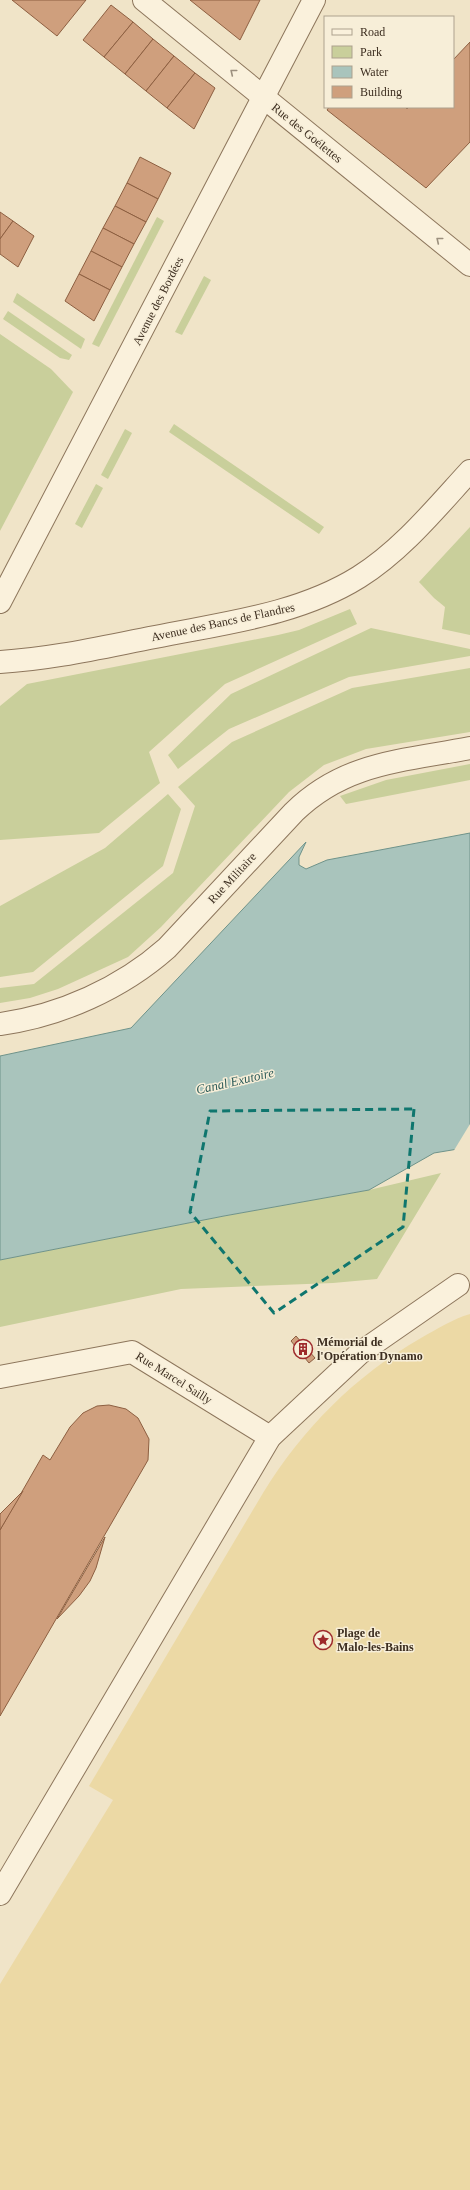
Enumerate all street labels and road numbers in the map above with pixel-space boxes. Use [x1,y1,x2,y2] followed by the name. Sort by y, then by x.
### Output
[269,100,345,166] street label: Rue des Goélettes
[130,254,187,348] street label: Avenue des Bordées
[150,600,296,644] street label: Avenue des Bancs de Flandres
[205,850,259,906] street label: Rue Militaire
[133,1349,215,1407] street label: Rue Marcel Sailly

